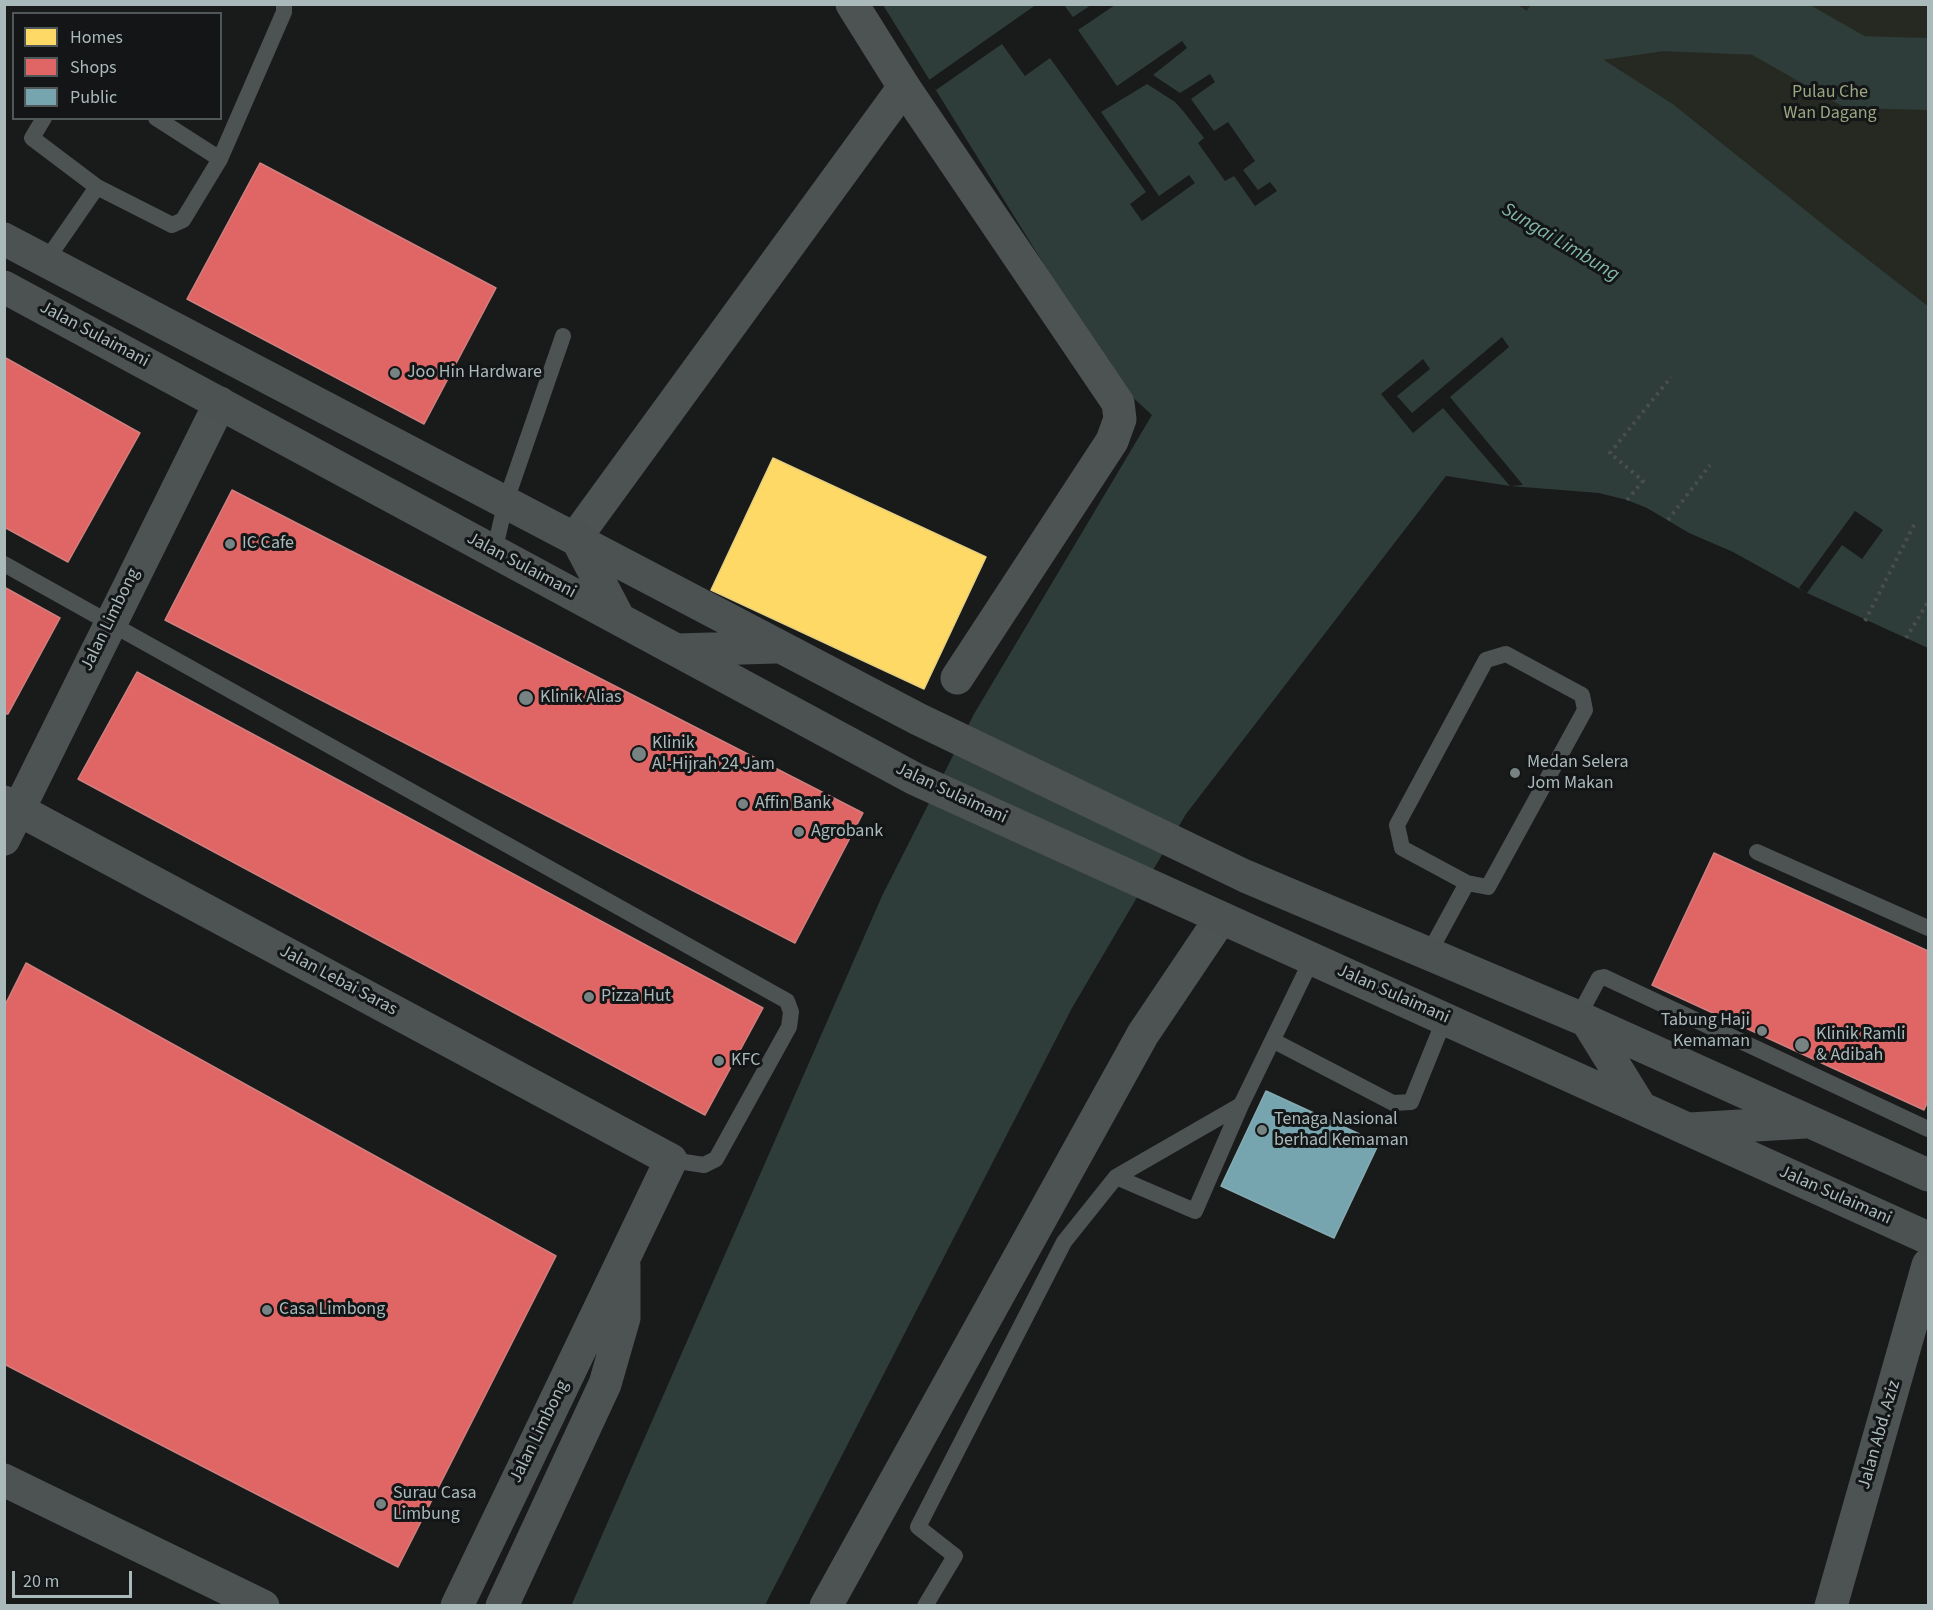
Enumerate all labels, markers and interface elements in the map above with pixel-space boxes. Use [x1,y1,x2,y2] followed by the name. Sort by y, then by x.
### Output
[12,12,222,120] legend
[70,25,123,50] text: Homes
[70,55,117,80] text: Shops
[1783,82,1877,124] park label: Pulau Che Wan Dagang
[70,85,117,110] text: Public
[1497,198,1623,288] water label: Sungai Limbung
[36,297,152,373] street label: Jalan Sulaimani
[407,362,542,384] place label: Joo Hin Hardware
[388,366,402,380] marker: Joo Hin Hardware
[463,528,579,604] street label: Jalan Sulaimani
[242,533,294,555] place label: IC Cafe
[223,537,237,551] marker: IC Cafe
[77,565,145,675] street label: Jalan Limbong
[540,687,622,709] place label: Klinik Alias
[517,689,535,707] marker: Klinik Alias
[652,733,775,776] place label: Klinik Al-Hijrah 24 Jam
[630,745,648,763] marker: Klinik Al-Hijrah 24 Jam
[1527,752,1628,795] place label: Medan Selera Jom Makan
[892,759,1010,829] street label: Jalan Sulaimani
[1508,766,1522,780] marker: Medan Selera Jom Makan
[755,793,831,815] place label: Affin Bank
[736,797,750,811] marker: Affin Bank
[811,821,883,843] place label: Agrobank
[792,825,806,839] marker: Agrobank
[275,941,401,1021] street label: Jalan Lebai Saras
[1334,961,1452,1029] street label: Jalan Sulaimani
[601,986,671,1008] place label: Pizza Hut
[582,990,596,1004] marker: Pizza Hut
[1661,1010,1750,1052] place label: Tabung Haji Kemaman
[1755,1024,1769,1038] marker: Tabung Haji Kemaman
[1816,1024,1905,1066] place label: Klinik Ramli & Adibah
[1793,1036,1811,1054] marker: Klinik Ramli & Adibah
[731,1050,760,1072] place label: KFC
[712,1054,726,1068] marker: KFC
[1274,1109,1409,1152] place label: Tenaga Nasional berhad Kemaman
[1255,1123,1269,1137] marker: Tenaga Nasional berhad Kemaman
[1776,1162,1894,1230] street label: Jalan Sulaimani
[279,1299,385,1321] place label: Casa Limbong
[260,1303,274,1317] marker: Casa Limbong
[506,1377,574,1487] street label: Jalan Limbong
[1854,1378,1906,1492] street label: Jalan Abd. Aziz
[393,1483,477,1526] place label: Surau Casa Limbung
[374,1497,388,1511] marker: Surau Casa Limbung
[15,1559,135,1597] scale bar
[23,1569,59,1594] text: 20 m

